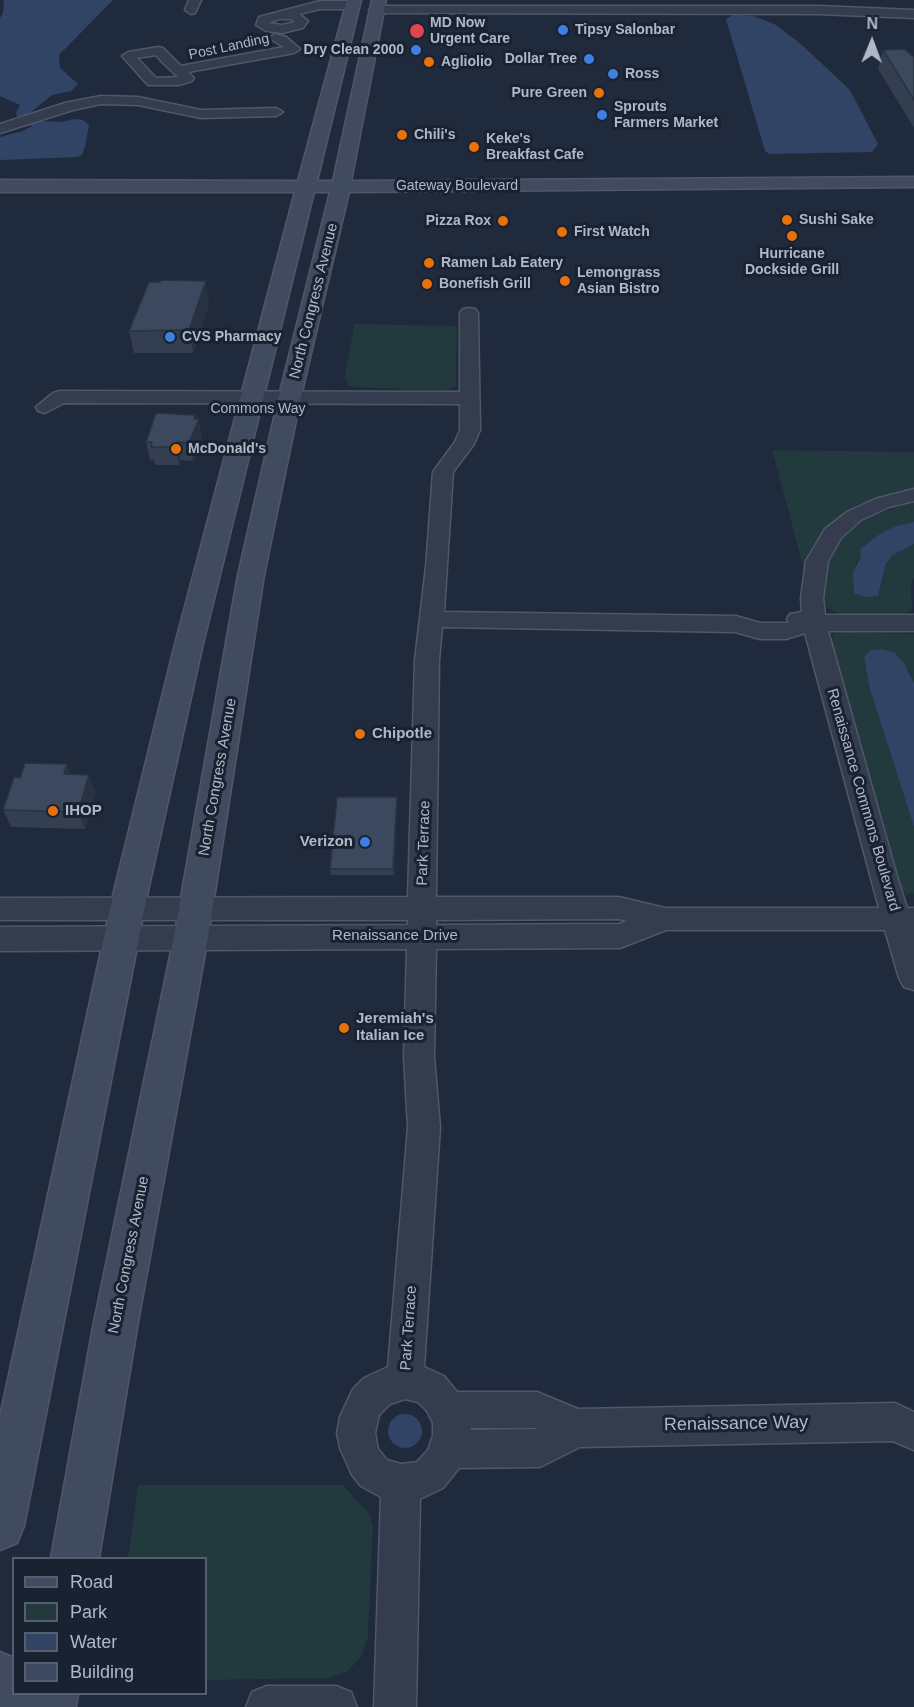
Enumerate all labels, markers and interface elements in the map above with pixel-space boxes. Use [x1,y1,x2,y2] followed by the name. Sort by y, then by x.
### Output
[842,12,902,72] north arrow
[430,15,510,48] place label: MD Now Urgent Care
[866,15,878,32] text: N
[408,22,426,40] marker: MD Now Urgent Care
[575,22,675,38] place label: Tipsy Salonbar
[556,23,570,37] marker: Tipsy Salonbar
[187,30,271,64] street label: Post Landing
[304,42,404,58] place label: Dry Clean 2000
[409,43,423,57] marker: Dry Clean 2000
[505,51,577,67] place label: Dollar Tree
[582,52,596,66] marker: Dollar Tree
[441,54,492,70] place label: Agliolio
[422,55,436,69] marker: Agliolio
[625,66,659,82] place label: Ross
[606,67,620,81] marker: Ross
[512,85,587,101] place label: Pure Green
[592,86,606,100] marker: Pure Green
[614,99,718,132] place label: Sprouts Farmers Market
[595,108,609,122] marker: Sprouts Farmers Market
[414,127,455,143] place label: Chili's
[395,128,409,142] marker: Chili's
[486,131,584,164] place label: Keke's Breakfast Cafe
[467,140,481,154] marker: Keke's Breakfast Cafe
[396,178,518,194] street label: Gateway Boulevard
[799,212,874,228] place label: Sushi Sake
[426,213,491,229] place label: Pizza Rox
[780,213,794,227] marker: Sushi Sake
[496,214,510,228] marker: Pizza Rox
[286,221,342,381] street label: North Congress Avenue
[574,224,650,240] place label: First Watch
[555,225,569,239] marker: First Watch
[785,229,799,243] marker: Hurricane Dockside Grill
[745,246,839,278] place label: Hurricane Dockside Grill
[441,255,563,271] place label: Ramen Lab Eatery
[422,256,436,270] marker: Ramen Lab Eatery
[577,265,660,298] place label: Lemongrass Asian Bistro
[558,274,572,288] marker: Lemongrass Asian Bistro
[439,276,531,292] place label: Bonefish Grill
[420,277,434,291] marker: Bonefish Grill
[182,329,282,345] place label: CVS Pharmacy
[163,330,177,344] marker: CVS Pharmacy
[210,401,306,417] street label: Commons Way
[188,441,266,457] place label: McDonald's
[169,442,183,456] marker: McDonald's
[823,687,903,913] street label: Renaissance Commons Boulevard
[195,697,241,857] street label: North Congress Avenue
[372,725,432,743] place label: Chipotle
[353,727,367,741] marker: Chipotle
[414,800,434,886] street label: Park Terrace
[65,802,102,820] place label: IHOP
[46,804,60,818] marker: IHOP
[300,833,353,851] place label: Verizon
[358,835,372,849] marker: Verizon
[332,927,458,945] street label: Renaissance Drive
[356,1010,434,1045] place label: Jeremiah's Italian Ice
[337,1021,351,1035] marker: Jeremiah's Italian Ice
[105,1175,153,1335] street label: North Congress Avenue
[397,1285,421,1371] street label: Park Terrace
[664,1412,808,1436] street label: Renaissance Way
[12,1557,207,1695] legend
[70,1572,113,1592] text: Road
[70,1602,107,1622] text: Park
[70,1632,117,1652] text: Water
[70,1662,134,1682] text: Building

